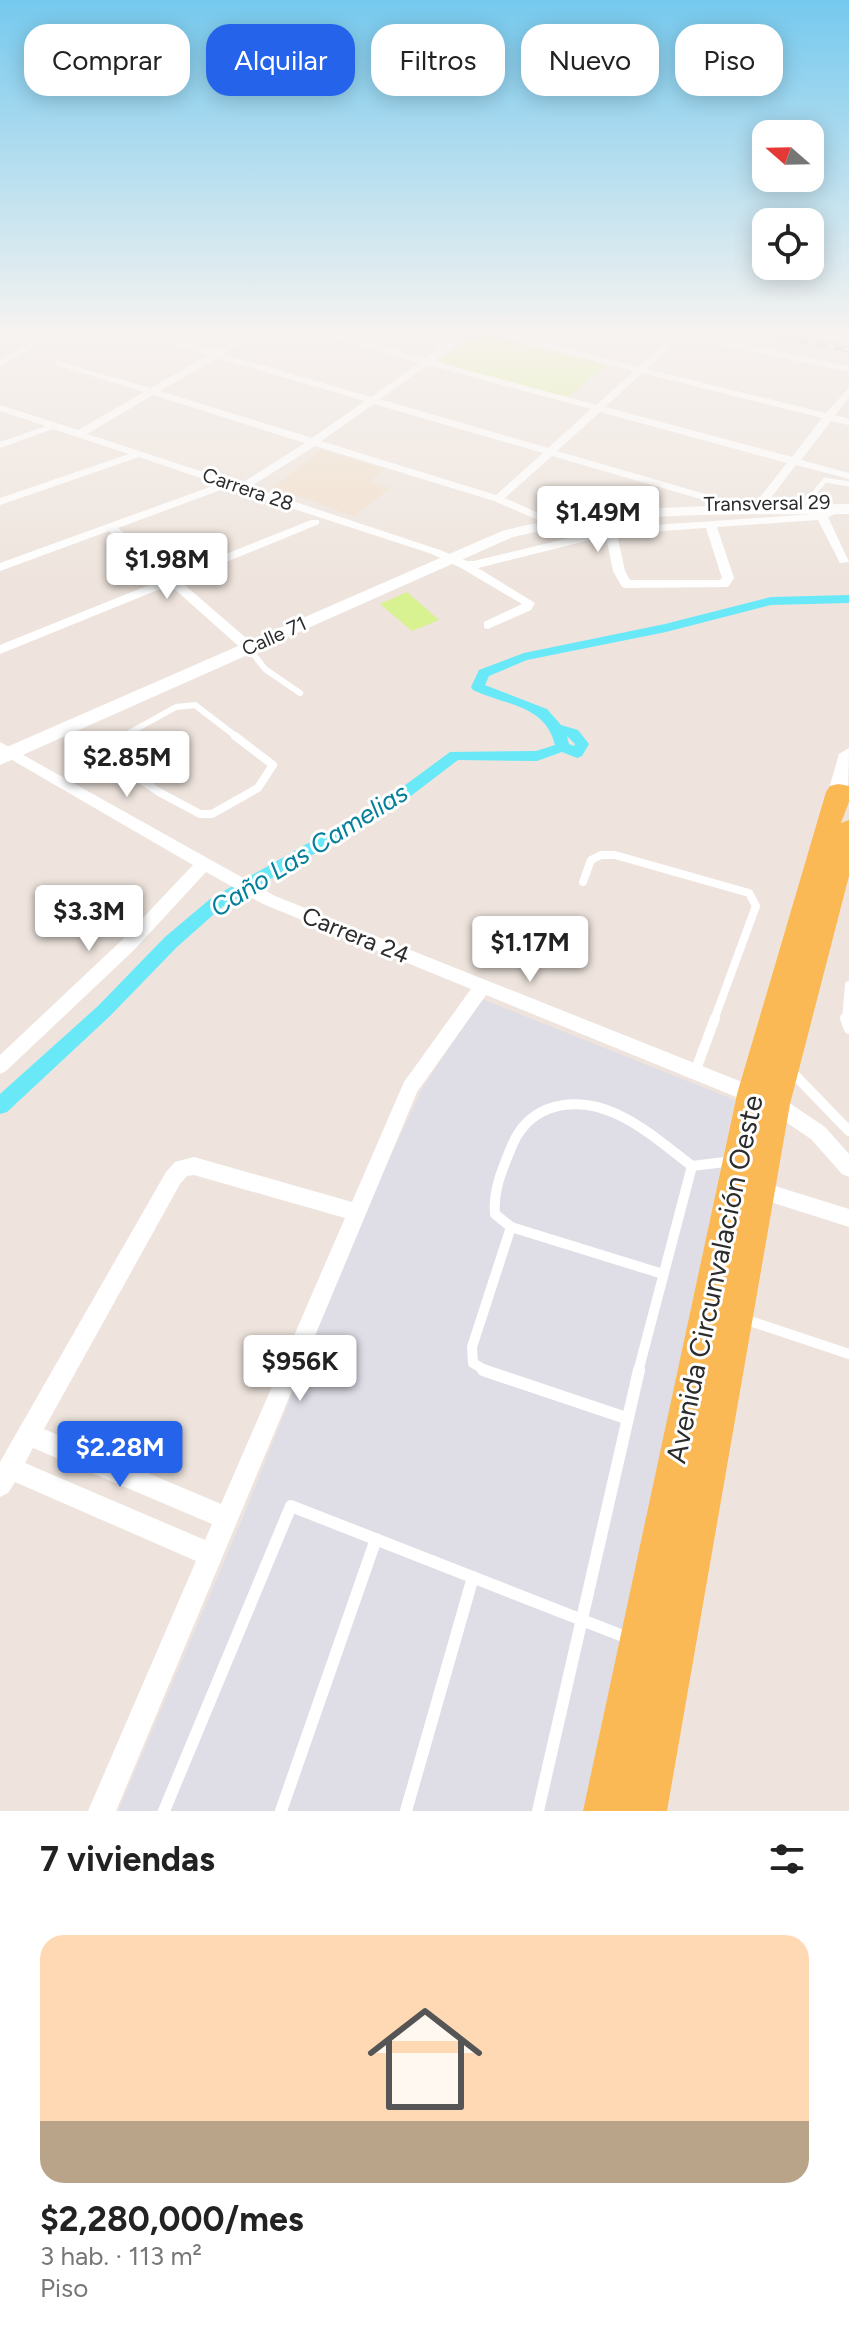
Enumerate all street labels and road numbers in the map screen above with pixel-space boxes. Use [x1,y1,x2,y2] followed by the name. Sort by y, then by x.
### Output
[199,462,297,516] street label: Carrera 28
[703,490,831,516] street label: Transversal 29
[238,611,310,661] street label: Calle 71
[298,900,414,970] street label: Carrera 24
[658,1092,770,1466] street label: Avenida Circunvalación Oeste

